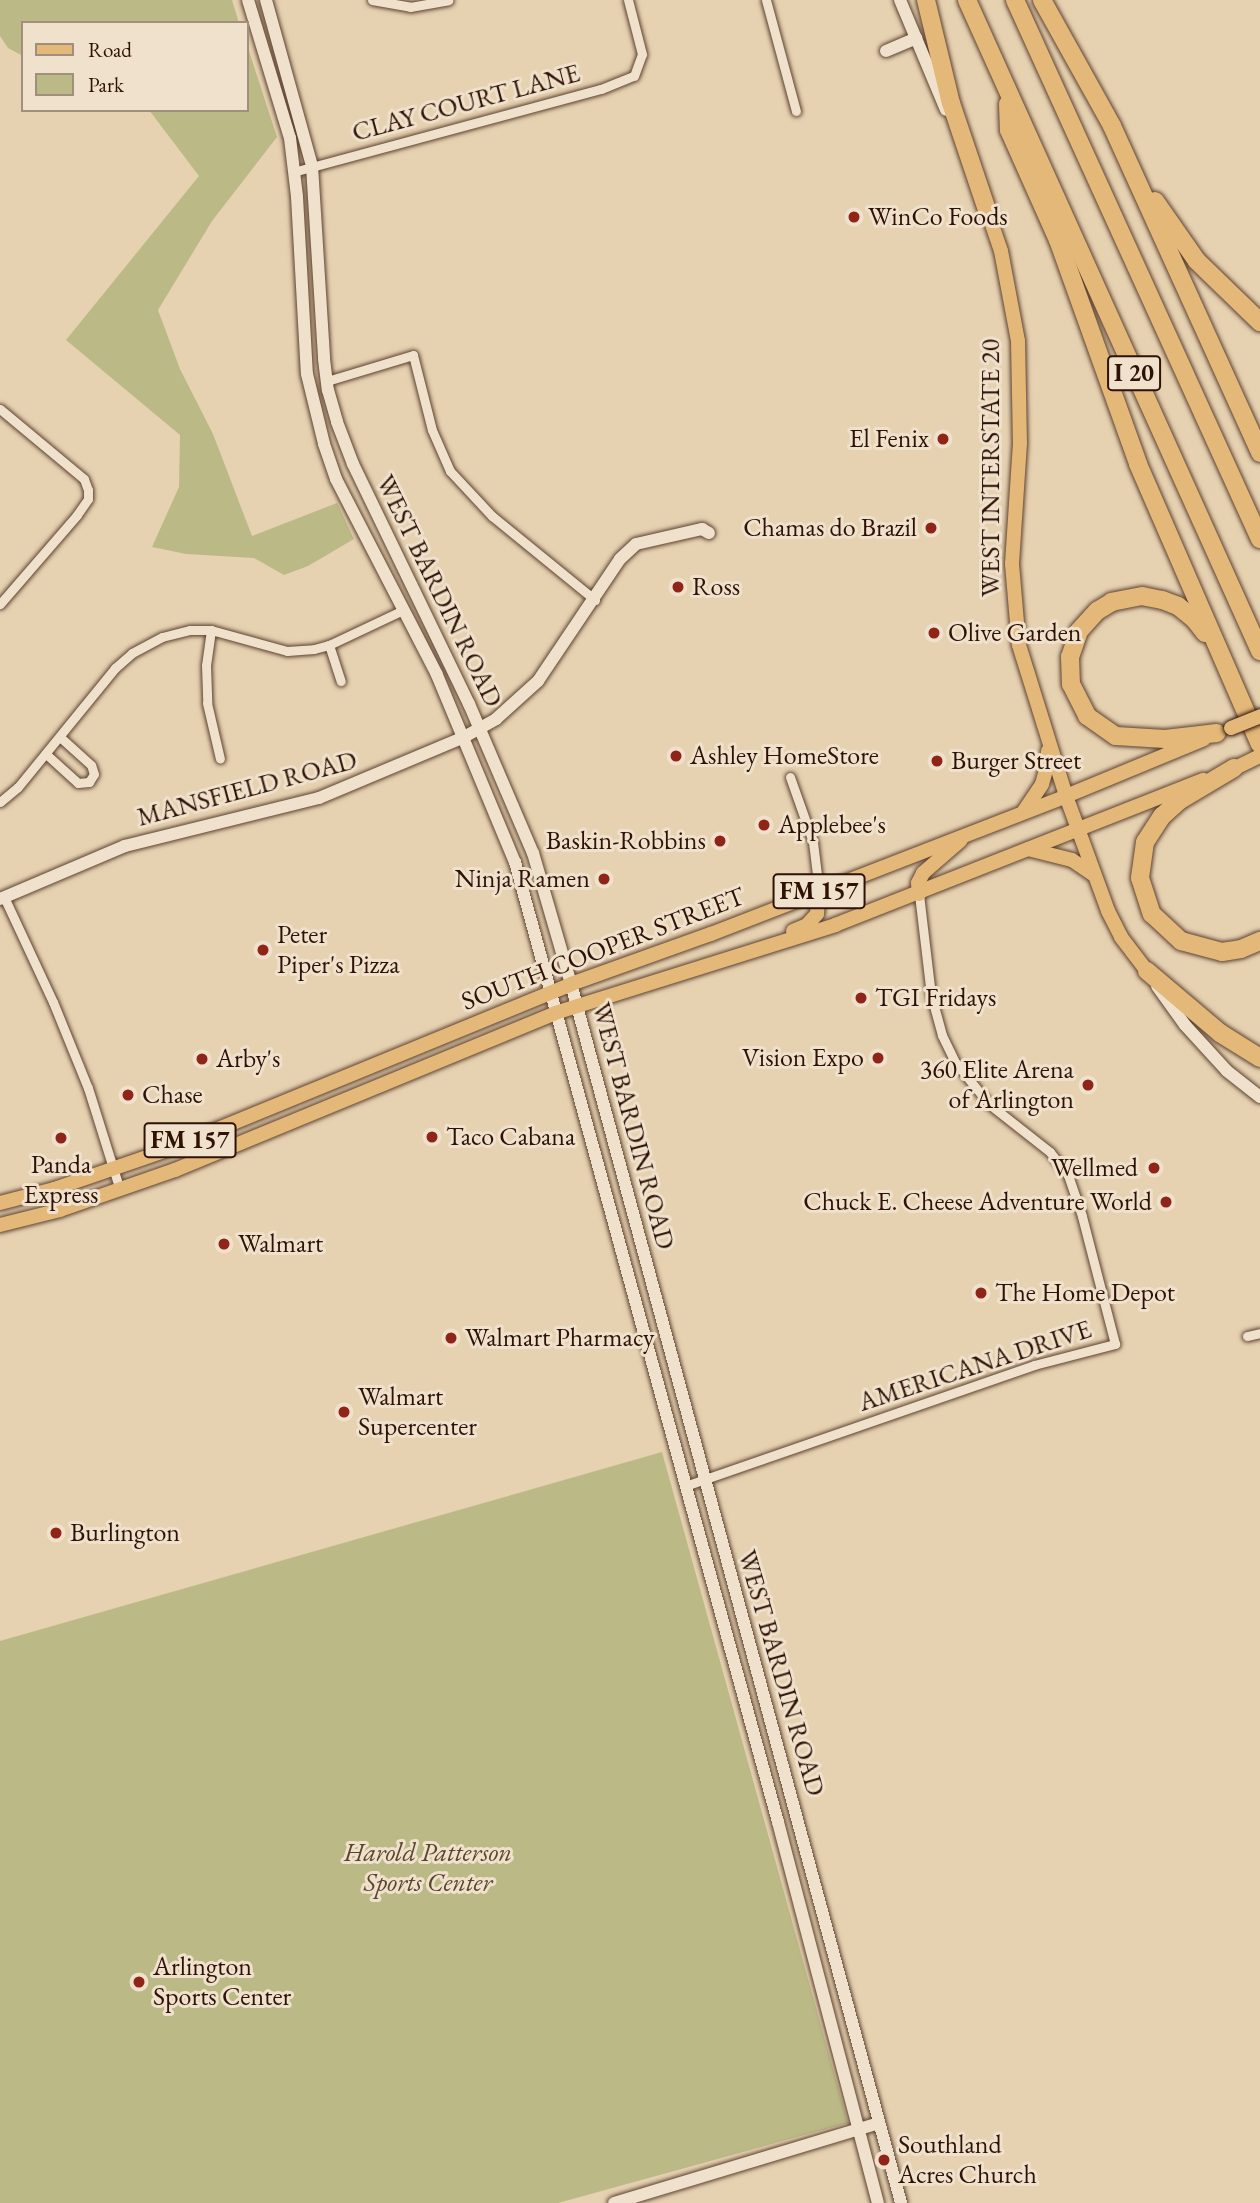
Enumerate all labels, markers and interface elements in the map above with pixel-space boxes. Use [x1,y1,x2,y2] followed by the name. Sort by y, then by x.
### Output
[21,21,248,112] legend
[88,36,132,63] text: Road
[349,58,583,148] street label: CLAY COURT LANE
[88,71,124,98] text: Park
[868,201,1008,233] place label: WinCo Foods
[846,209,862,225] marker: WinCo Foods
[975,339,1007,597] street label: WEST INTERSTATE 20
[1106,352,1162,394] road number: I 20
[849,423,929,455] place label: El Fenix
[935,431,951,447] marker: El Fenix
[369,470,509,712] street label: WEST BARDIN ROAD
[743,512,917,544] place label: Chamas do Brazil
[923,520,939,536] marker: Chamas do Brazil
[692,571,740,603] place label: Ross
[670,579,686,595] marker: Ross
[948,617,1082,649] place label: Olive Garden
[926,625,942,641] marker: Olive Garden
[690,740,879,772] place label: Ashley HomeStore
[134,745,360,833] street label: MANSFIELD ROAD
[951,745,1081,777] place label: Burger Street
[668,748,684,764] marker: Ashley HomeStore
[929,753,945,769] marker: Burger Street
[778,809,886,841] place label: Applebee's
[756,817,772,833] marker: Applebee's
[546,825,706,857] place label: Baskin-Robbins
[712,833,728,849] marker: Baskin-Robbins
[455,863,590,895] place label: Ninja Ramen
[772,870,866,912] road number: FM 157
[596,871,612,887] marker: Ninja Ramen
[457,881,749,1017] street label: SOUTH COOPER STREET
[277,919,400,981] place label: Peter Piper's Pizza
[255,942,271,958] marker: Peter Piper's Pizza
[875,982,996,1014] place label: TGI Fridays
[853,990,869,1006] marker: TGI Fridays
[585,999,681,1253] street label: WEST BARDIN ROAD
[742,1042,864,1074] place label: Vision Expo
[216,1043,280,1075] place label: Arby's
[870,1050,886,1066] marker: Vision Expo
[194,1051,210,1067] marker: Arby's
[920,1054,1074,1116] place label: 360 Elite Arena of Arlington
[1080,1077,1096,1093] marker: 360 Elite Arena of Arlington
[142,1079,203,1111] place label: Chase
[120,1087,136,1103] marker: Chase
[143,1120,237,1160] road number: FM 157
[446,1121,575,1153] place label: Taco Cabana
[424,1129,440,1145] marker: Taco Cabana
[53,1130,69,1146] marker: Panda Express
[24,1149,98,1210] place label: Panda Express
[1051,1152,1138,1184] place label: Wellmed
[1144,1158,1164,1178] marker: Wellmed
[803,1186,1152,1218] place label: Chuck E. Cheese Adventure World
[1158,1194,1174,1210] marker: Chuck E. Cheese Adventure World
[238,1228,323,1260] place label: Walmart
[216,1236,232,1252] marker: Walmart
[995,1277,1175,1309] place label: The Home Depot
[973,1285,989,1301] marker: The Home Depot
[855,1314,1095,1418] street label: AMERICANA DRIVE
[465,1322,654,1354] place label: Walmart Pharmacy
[443,1330,459,1346] marker: Walmart Pharmacy
[358,1381,477,1442] place label: Walmart Supercenter
[336,1404,352,1420] marker: Walmart Supercenter
[70,1517,180,1549] place label: Burlington
[48,1525,64,1541] marker: Burlington
[731,1546,831,1800] street label: WEST BARDIN ROAD
[344,1837,512,1898] park label: Harold Patterson Sports Center
[153,1951,291,2012] place label: Arlington Sports Center
[131,1974,147,1990] marker: Arlington Sports Center
[898,2129,1037,2190] place label: Southland Acres Church
[876,2152,892,2168] marker: Southland Acres Church

